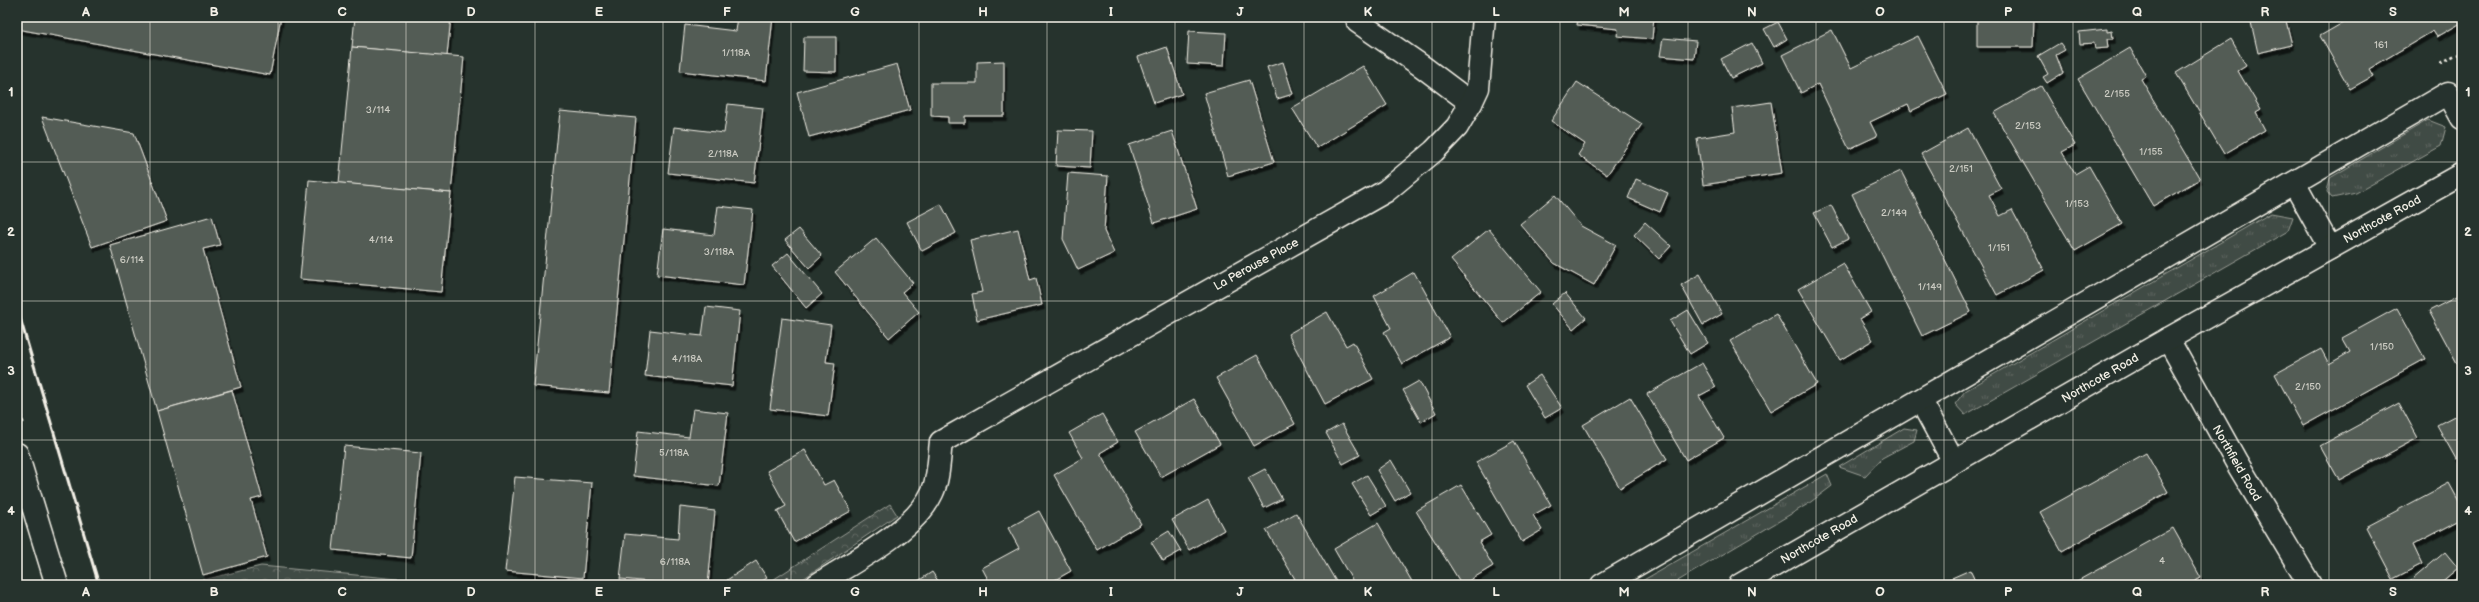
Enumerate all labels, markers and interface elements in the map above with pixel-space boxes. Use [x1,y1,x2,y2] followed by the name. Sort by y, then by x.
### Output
[81,4,90,20] text: A
[209,4,219,20] text: B
[337,4,347,20] text: C
[466,4,476,20] text: D
[595,4,604,20] text: E
[723,4,731,20] text: F
[850,4,860,20] text: G
[978,4,988,20] text: H
[1109,4,1113,20] text: I
[1236,4,1244,20] text: J
[1364,4,1373,20] text: K
[1492,4,1500,20] text: L
[1618,4,1630,20] text: M
[1747,4,1757,20] text: N
[1875,4,1885,20] text: O
[2004,4,2013,20] text: P
[2132,4,2142,20] text: Q
[2261,4,2270,20] text: R
[2389,4,2397,20] text: S
[2374,39,2388,51] house number: 161
[722,47,751,59] house number: 1/118A
[8,84,14,100] text: 1
[2465,84,2471,100] text: 1
[2104,88,2130,100] house number: 2/155
[366,104,390,116] house number: 3/114
[2015,120,2041,132] house number: 2/153
[2139,146,2163,158] house number: 1/155
[708,148,739,160] house number: 2/118A
[1949,163,1973,175] house number: 2/151
[2341,192,2424,247] street label: Northcote Road
[2065,198,2089,210] house number: 1/153
[1881,207,1907,219] house number: 2/149
[7,224,15,240] text: 2
[2464,224,2472,240] text: 2
[369,234,393,246] house number: 4/114
[1211,235,1301,294] street label: La Perouse Place
[1988,242,2010,254] house number: 1/151
[704,246,735,258] house number: 3/118A
[120,254,144,266] house number: 6/114
[1918,281,1942,293] house number: 1/149
[2370,341,2394,353] house number: 1/150
[2059,350,2142,407] street label: Northcote Road
[672,353,703,365] house number: 4/118A
[7,363,15,379] text: 3
[2464,363,2472,379] text: 3
[2295,381,2321,393] house number: 2/150
[2209,423,2264,504] street label: Northfield Road
[659,447,690,459] house number: 5/118A
[7,503,15,519] text: 4
[2464,503,2472,519] text: 4
[1778,511,1861,568] street label: Northcote Road
[2159,555,2165,567] house number: 4
[660,556,691,568] house number: 6/118A
[81,584,90,600] text: A
[209,584,219,600] text: B
[337,584,347,600] text: C
[466,584,476,600] text: D
[595,584,604,600] text: E
[723,584,731,600] text: F
[850,584,860,600] text: G
[978,584,988,600] text: H
[1109,584,1113,600] text: I
[1236,584,1244,600] text: J
[1364,584,1373,600] text: K
[1492,584,1500,600] text: L
[1618,584,1630,600] text: M
[1747,584,1757,600] text: N
[1875,584,1885,600] text: O
[2004,584,2013,600] text: P
[2132,584,2142,600] text: Q
[2261,584,2270,600] text: R
[2389,584,2397,600] text: S

